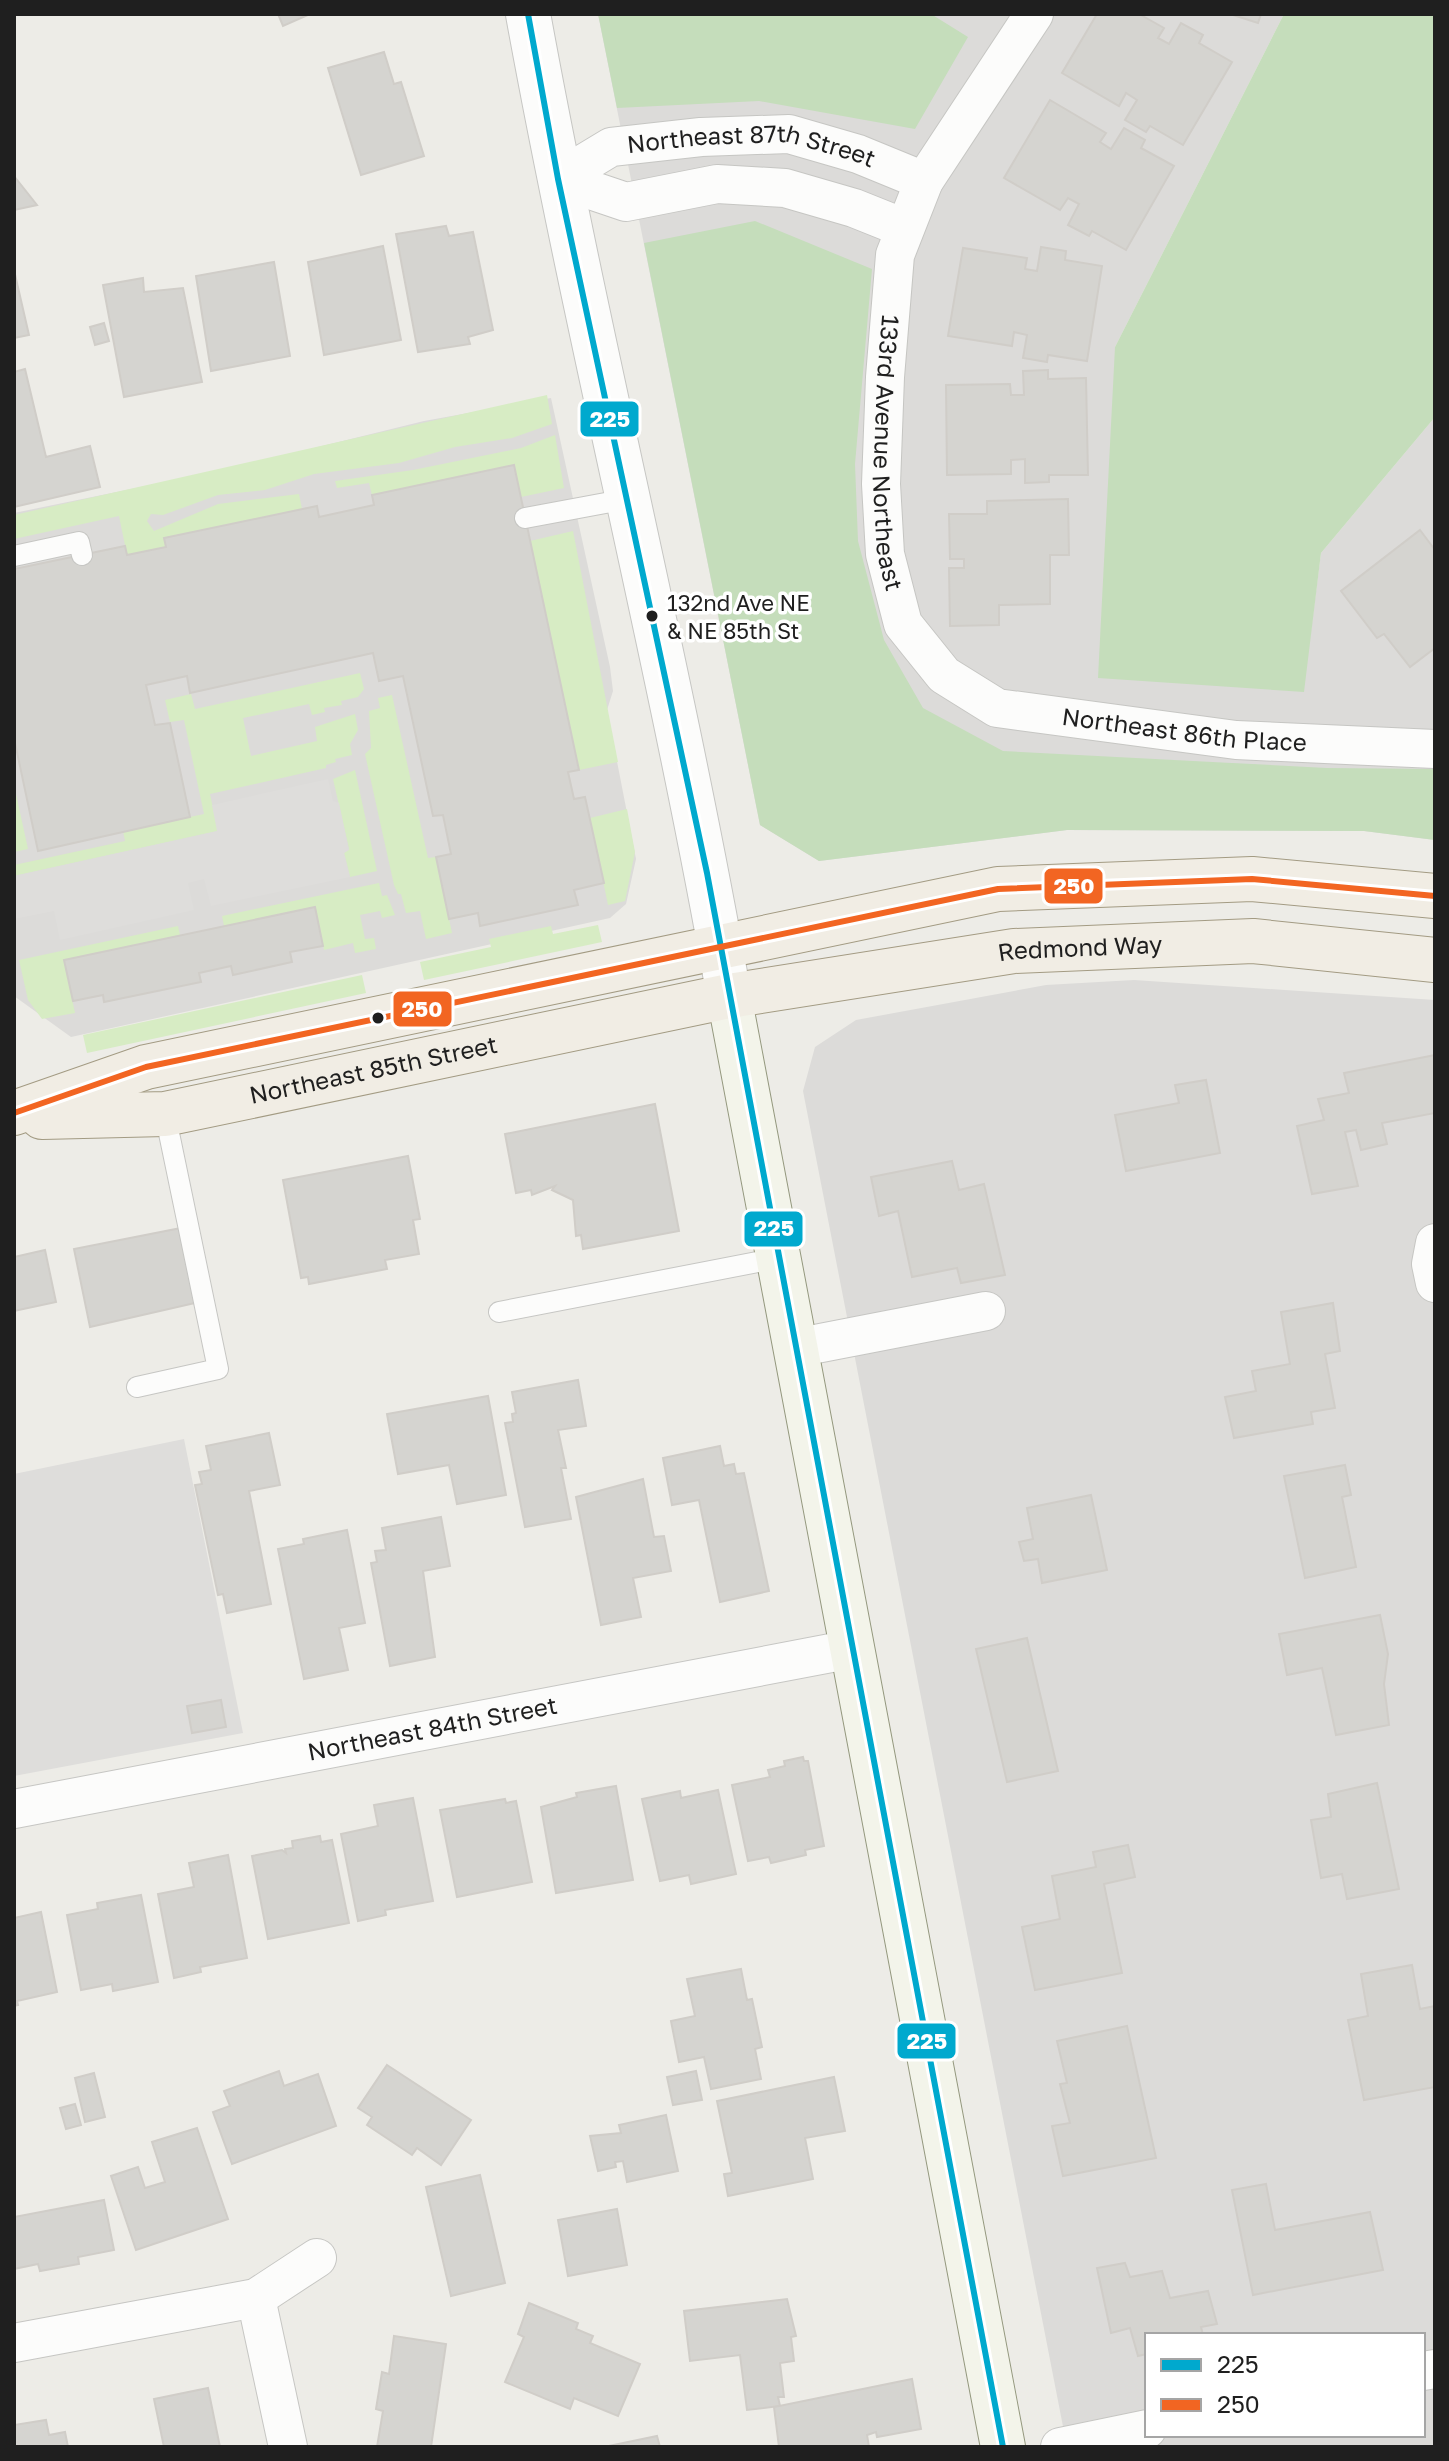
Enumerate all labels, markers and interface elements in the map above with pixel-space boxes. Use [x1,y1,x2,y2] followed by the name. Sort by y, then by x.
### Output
[625,118,880,173] street label: Northeast 87th Street
[868,314,910,594] street label: 133rd Avenue Northeast
[579,400,640,438] line badge: 225
[590,405,630,432] text: 225
[667,589,810,644] place label: 132nd Ave NE & NE 85th St
[644,608,660,624] marker: 132nd Ave NE & NE 85th St
[1060,701,1307,756] street label: Northeast 86th Place
[1043,867,1104,905] line badge: 250
[1053,872,1095,899] text: 250
[996,929,1163,966] street label: Redmond Way
[392,990,453,1028] line badge: 250
[401,995,443,1022] text: 250
[370,1010,386,1026] unlabelled marker
[246,1029,500,1109] street label: Northeast 85th Street
[743,1210,804,1248] line badge: 225
[754,1214,794,1241] text: 225
[305,1690,559,1766] street label: Northeast 84th Street
[896,2022,957,2060] line badge: 225
[907,2027,947,2054] text: 225
[1145,2333,1425,2437] legend
[1217,2349,1259,2378] text: 225
[1217,2389,1260,2418] text: 250

